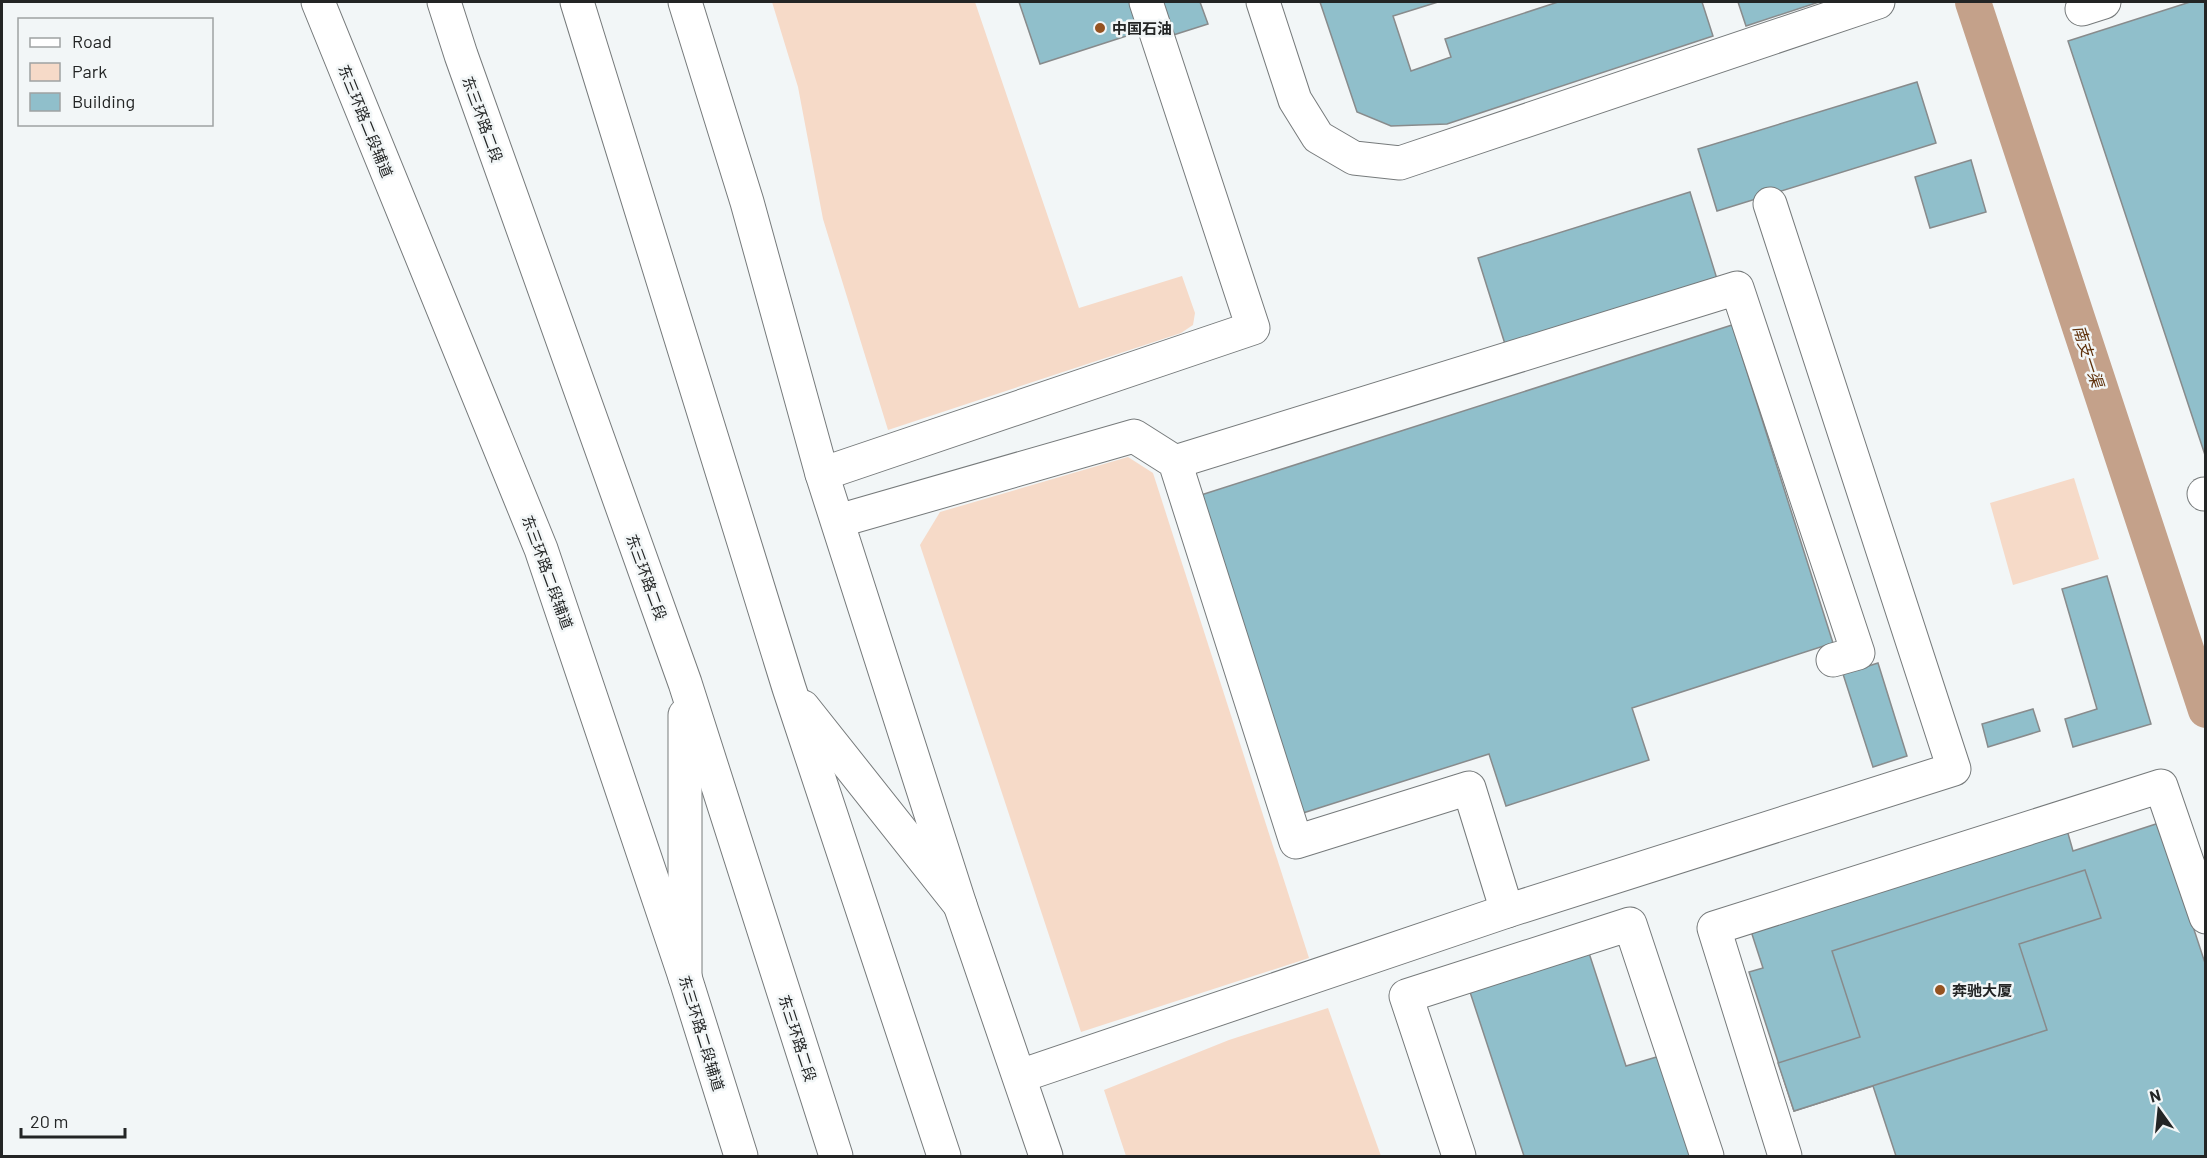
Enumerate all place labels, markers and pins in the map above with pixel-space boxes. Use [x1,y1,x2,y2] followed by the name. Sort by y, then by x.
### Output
[1112,19,1172,37] place label: 中国石油
[1093,21,1107,35] marker: 中国石油
[1952,981,2012,999] place label: 奔驰大厦
[1933,983,1947,997] marker: 奔驰大厦

